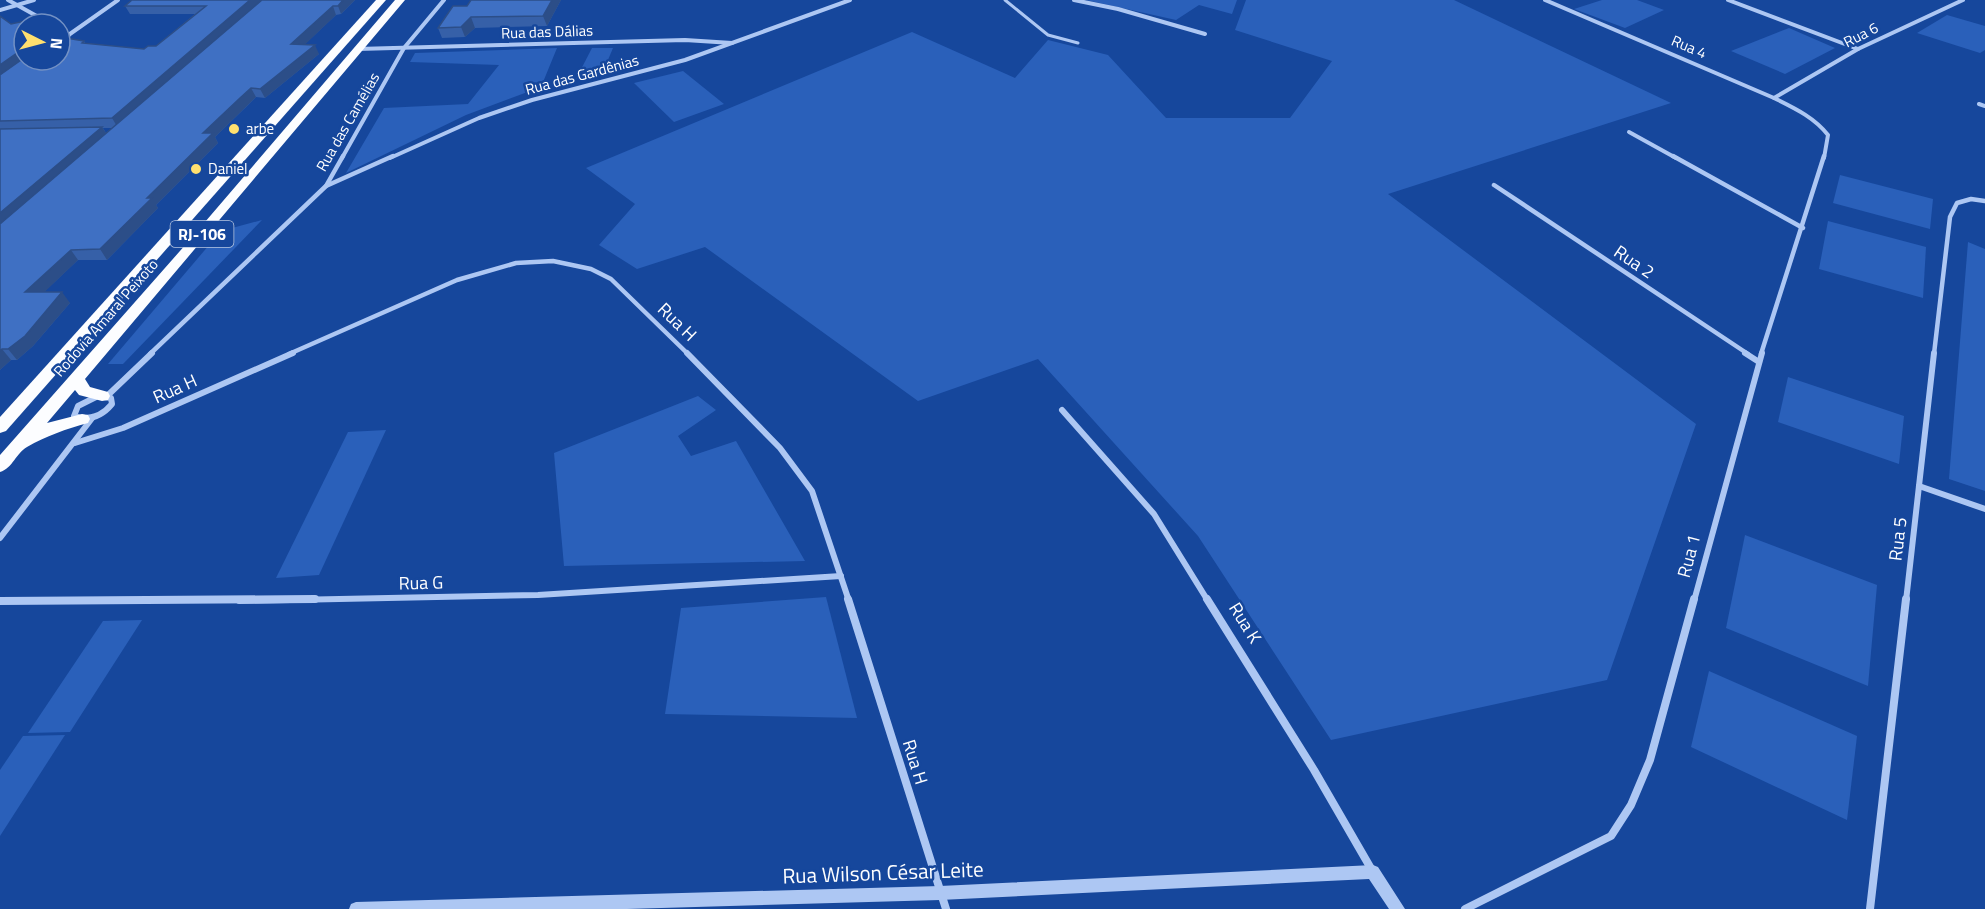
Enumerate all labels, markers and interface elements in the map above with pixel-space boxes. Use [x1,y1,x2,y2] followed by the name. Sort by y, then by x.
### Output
[12,12,72,72] north arrow
[1839,16,1882,53] street label: Rua 6
[501,18,593,45] street label: Rua das Dálias
[1668,29,1710,64] street label: Rua 4
[44,37,69,50] text: N
[522,48,641,101] street label: Rua das Gardênias
[310,68,385,175] street label: Rua das Camélias
[246,117,274,140] place label: arbe
[227,122,241,136] marker: arbe
[208,157,248,180] place label: Daniel
[189,162,203,176] marker: Daniel
[170,221,234,247] road number: RJ-106
[1609,238,1660,285] street label: Rua 2
[48,254,164,382] street label: Rodovia Amaral Peixoto
[652,296,703,347] street label: Rua H
[148,367,201,410] street label: Rua H
[1881,516,1914,562] street label: Rua 5
[1670,531,1707,580] street label: Rua 1
[398,569,444,596] street label: Rua G
[1222,597,1268,648] street label: Rua K
[896,736,935,788] street label: Rua H
[782,853,984,892] street label: Rua Wilson César Leite

